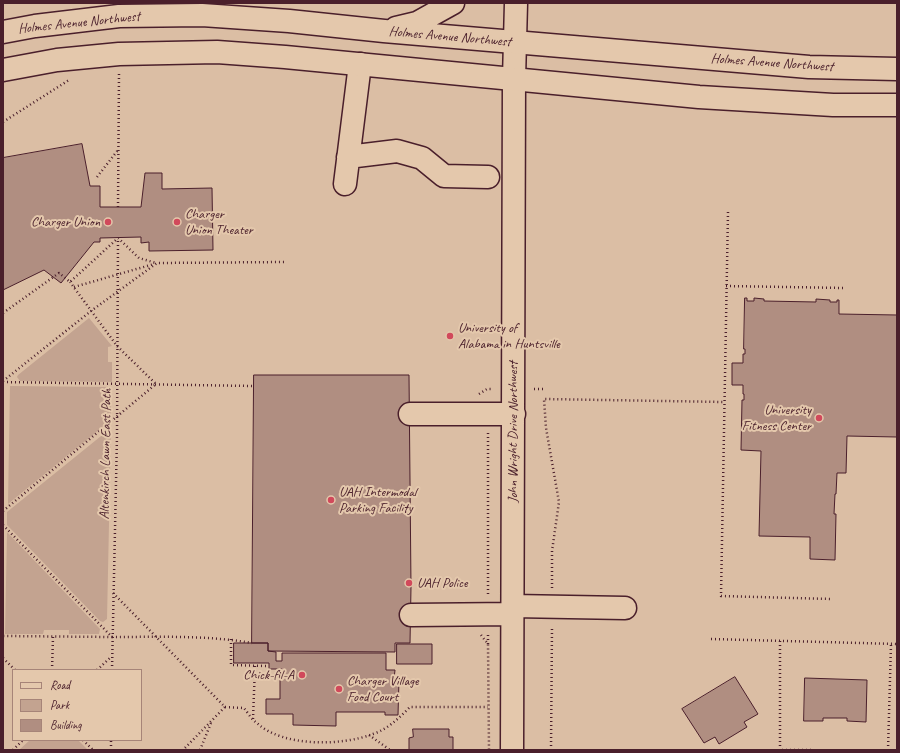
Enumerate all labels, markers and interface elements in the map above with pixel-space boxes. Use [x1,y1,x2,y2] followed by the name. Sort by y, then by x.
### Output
[17,8,141,38] street label: Holmes Avenue Northwest
[388,23,512,51] street label: Holmes Avenue Northwest
[710,50,834,76] street label: Holmes Avenue Northwest
[185,206,253,238] place label: Charger Union Theater
[31,214,100,230] place label: Charger Union
[103,217,113,227] marker: Charger Union
[172,217,182,227] marker: Charger Union Theater
[458,320,560,352] place label: University of Alabama in Huntsville
[445,331,455,341] marker: University of Alabama in Huntsville
[505,361,521,503] street label: John Wright Drive Northwest
[96,388,116,520] street label: Altenkirch Lawn East Path
[742,402,811,434] place label: University Fitness Center
[814,413,824,423] marker: University Fitness Center
[339,484,416,516] place label: UAH Intermodal Parking Facility
[326,495,336,505] marker: UAH Intermodal Parking Facility
[417,575,468,591] place label: UAH Police
[404,578,414,588] marker: UAH Police
[243,667,294,683] place label: Chick-fil-A
[12,669,142,741] legend
[297,670,307,680] marker: Chick-fil-A
[347,673,419,706] place label: Charger Village Food Court
[50,677,70,693] text: Road
[334,684,344,694] marker: Charger Village Food Court
[50,697,69,713] text: Park
[50,717,82,733] text: Building

